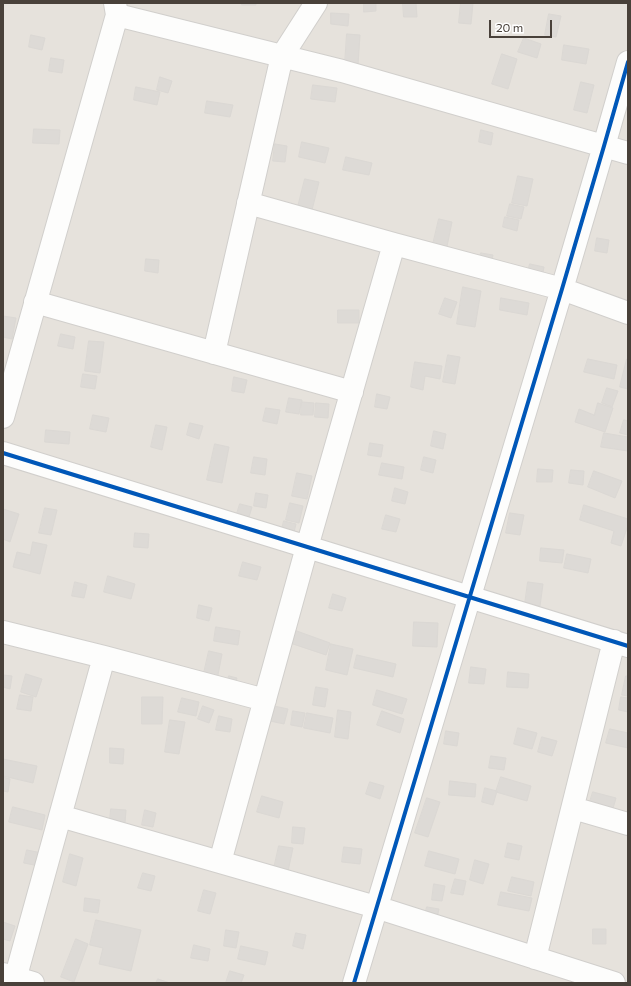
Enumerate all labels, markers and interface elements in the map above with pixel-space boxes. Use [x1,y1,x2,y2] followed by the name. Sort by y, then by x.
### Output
[491,12,554,38] scale bar
[496,20,523,34] text: 20 m

